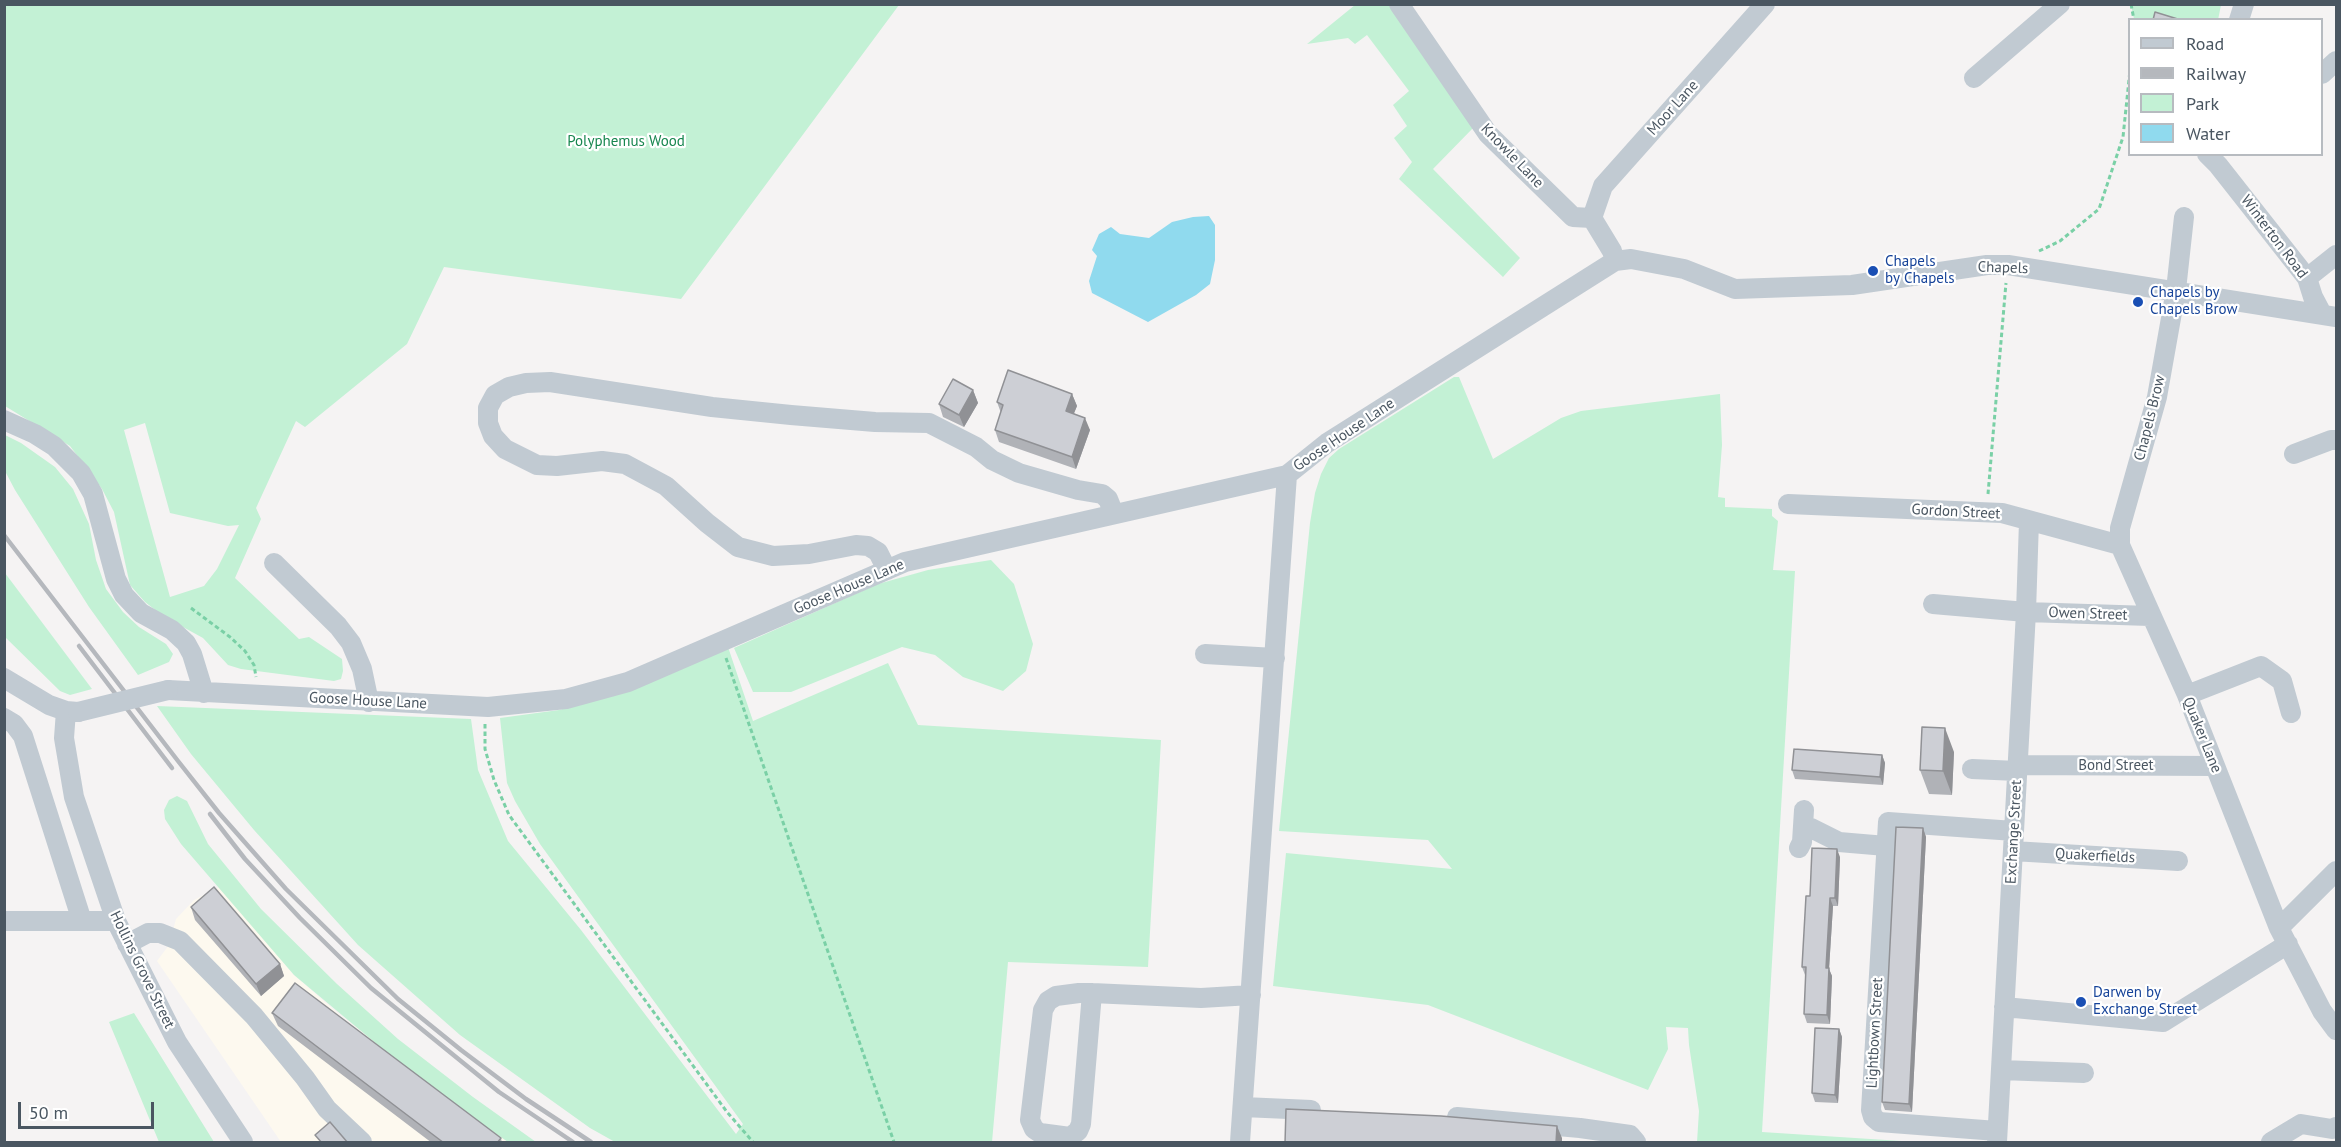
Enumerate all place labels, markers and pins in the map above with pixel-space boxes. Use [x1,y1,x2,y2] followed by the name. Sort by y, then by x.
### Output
[1885,253,1955,288] place label: Chapels by Chapels
[1866,264,1880,278] marker: Chapels by Chapels
[2150,284,2237,319] place label: Chapels by Chapels Brow
[2131,295,2145,309] marker: Chapels by Chapels Brow
[2093,984,2197,1019] place label: Darwen by Exchange Street
[2074,995,2088,1009] marker: Darwen by Exchange Street

